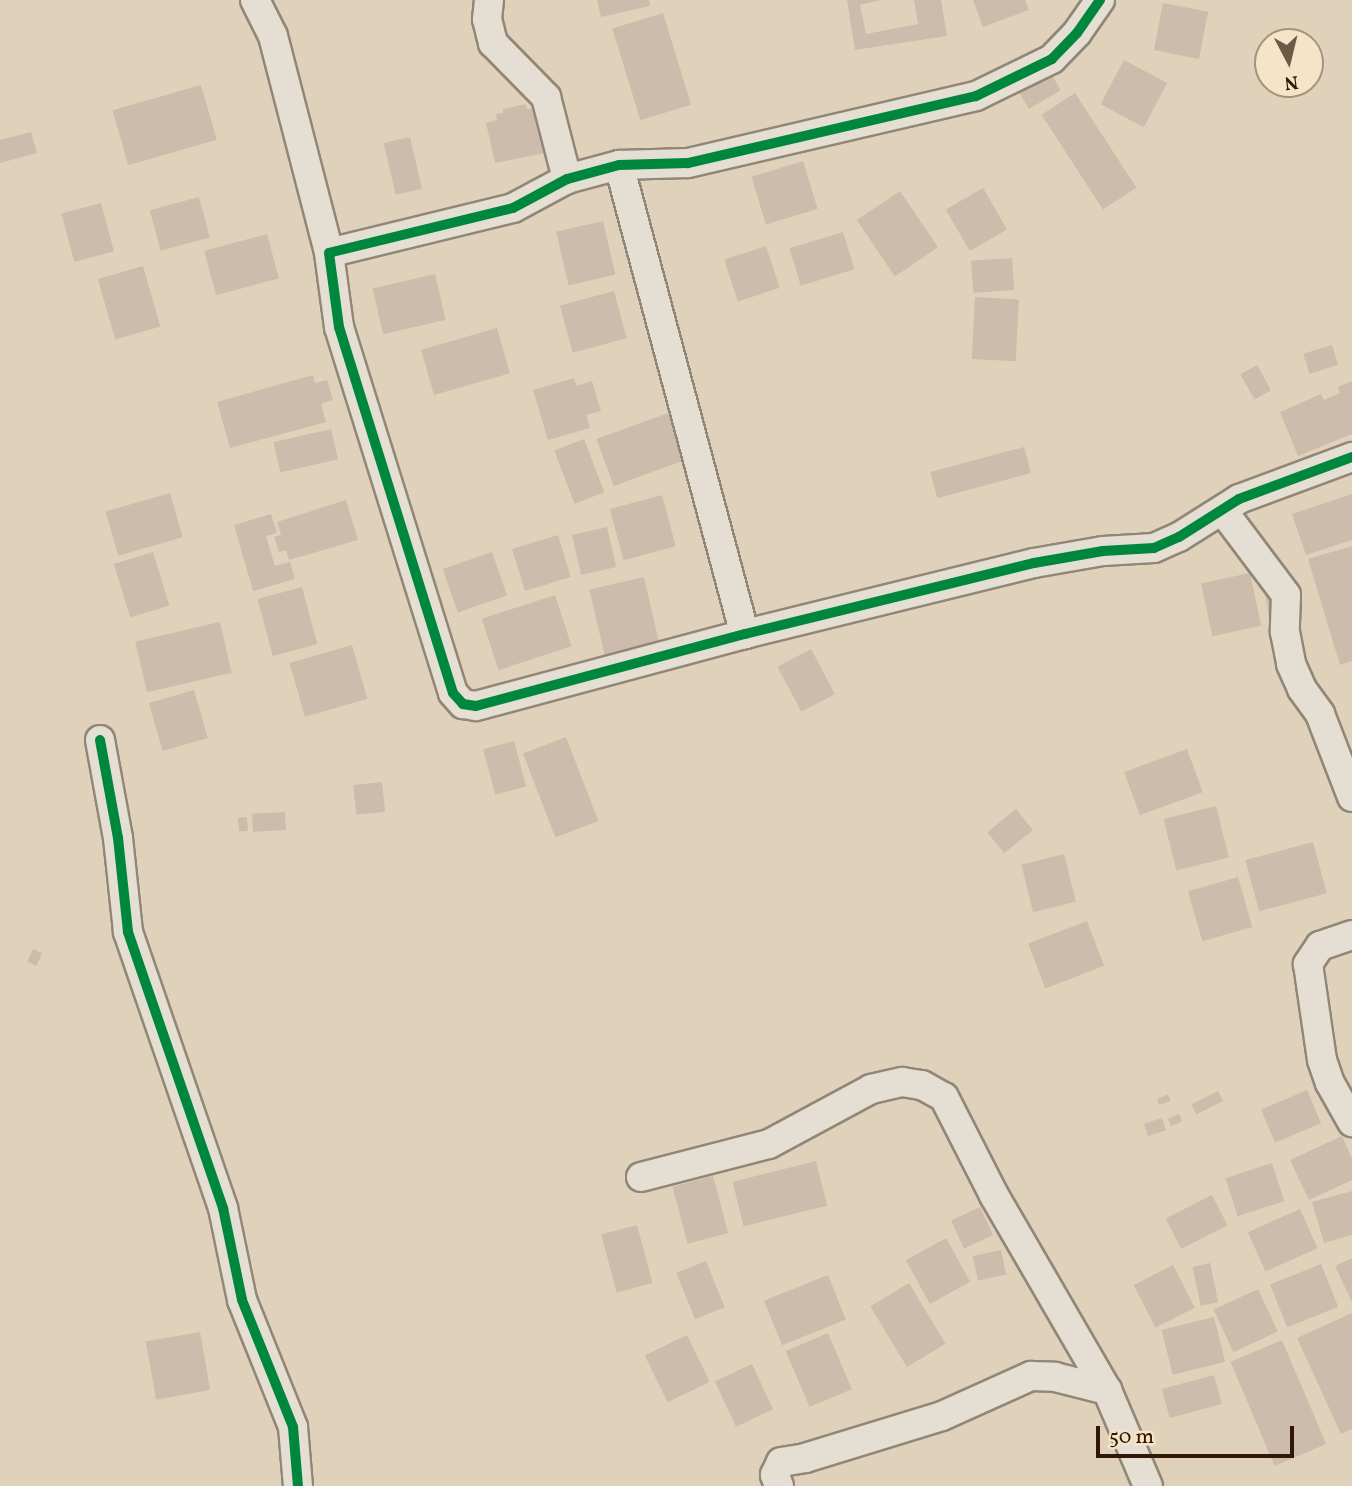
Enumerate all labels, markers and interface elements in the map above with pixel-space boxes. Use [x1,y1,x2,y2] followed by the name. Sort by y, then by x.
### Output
[1254,28,1324,98] north arrow
[1283,68,1300,96] text: N
[1100,1412,1298,1456] scale bar
[1109,1423,1154,1452] text: 50 m

